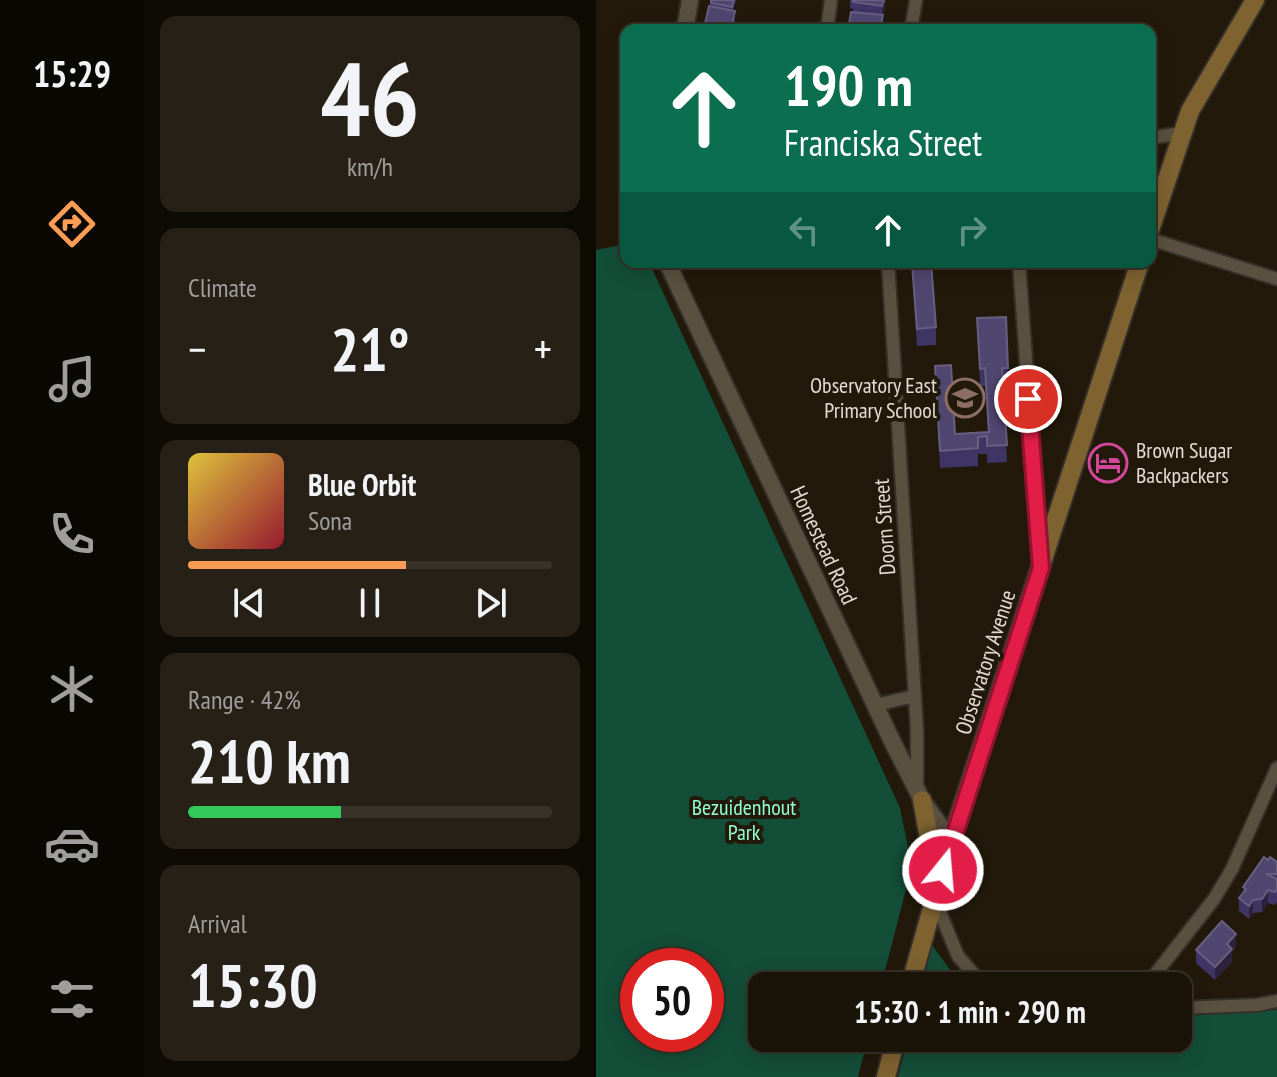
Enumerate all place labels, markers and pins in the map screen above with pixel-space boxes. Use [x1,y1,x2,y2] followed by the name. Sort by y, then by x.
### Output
[994,365,1062,433] pin
[810,371,938,424] place label: Observatory East Primary School
[944,377,986,419] school or university icon: Observatory East Primary School
[1136,436,1232,489] place label: Brown Sugar Backpackers
[1087,442,1129,484] hotel icon: Brown Sugar Backpackers

